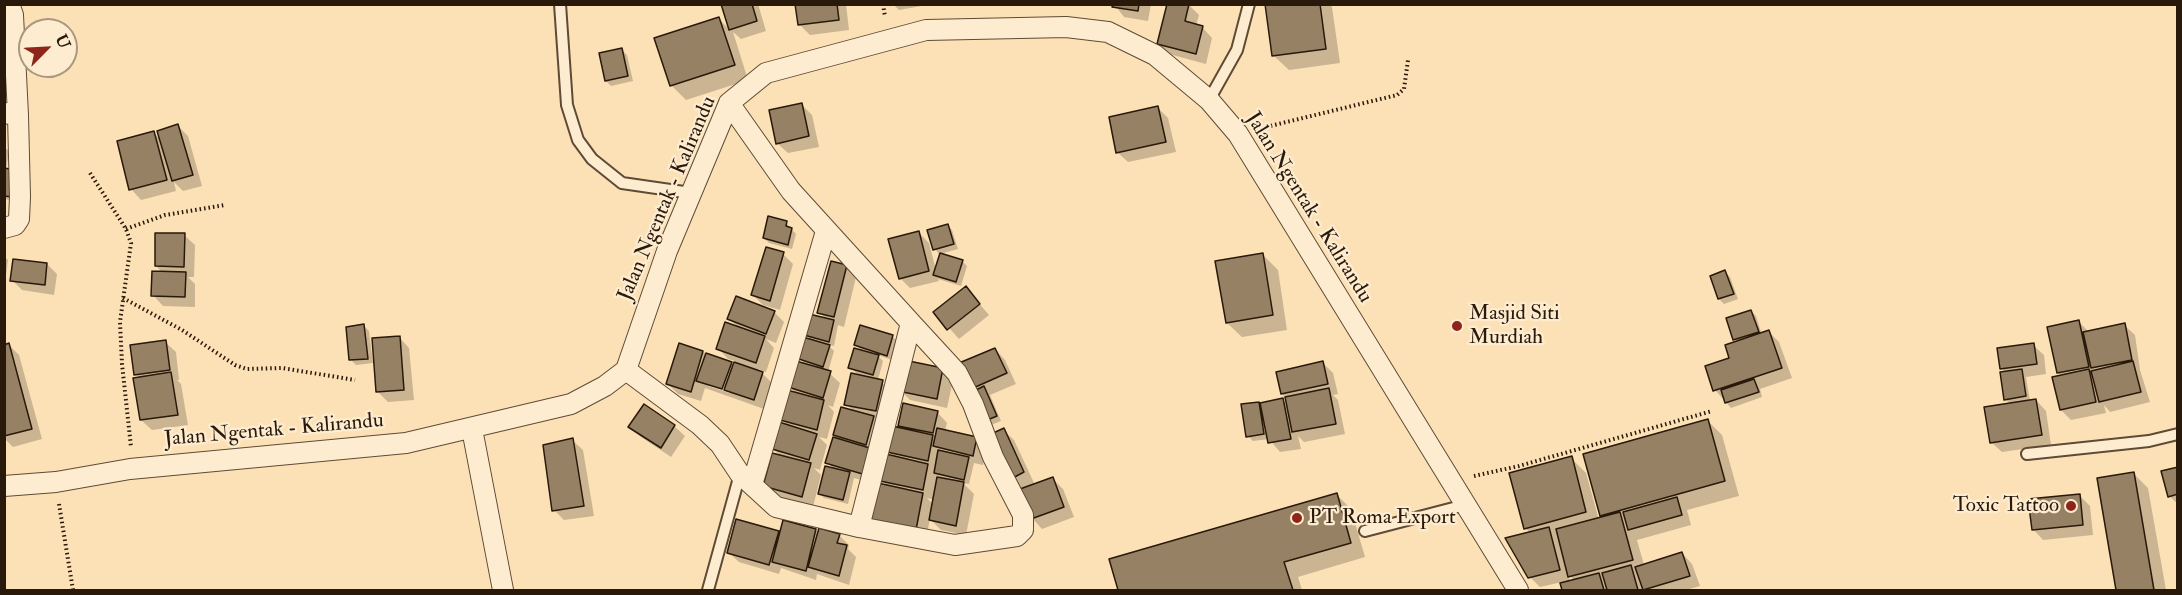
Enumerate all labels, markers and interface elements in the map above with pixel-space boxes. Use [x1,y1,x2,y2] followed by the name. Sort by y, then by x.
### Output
[18,18,78,78] north arrow
[51,31,74,52] text: U
[613,93,723,305] street label: Jalan Ngentak - Kalirandu
[1239,108,1377,308] street label: Jalan Ngentak - Kalirandu
[1469,301,1560,351] place label: Masjid Siti Murdiah
[1450,319,1464,333] marker: Masjid Siti Murdiah
[163,409,385,453] street label: Jalan Ngentak - Kalirandu
[1953,493,2059,519] place label: Toxic Tattoo
[2064,499,2078,513] marker: Toxic Tattoo
[1309,505,1456,531] place label: PT Roma Export
[1290,511,1304,525] marker: PT Roma Export

